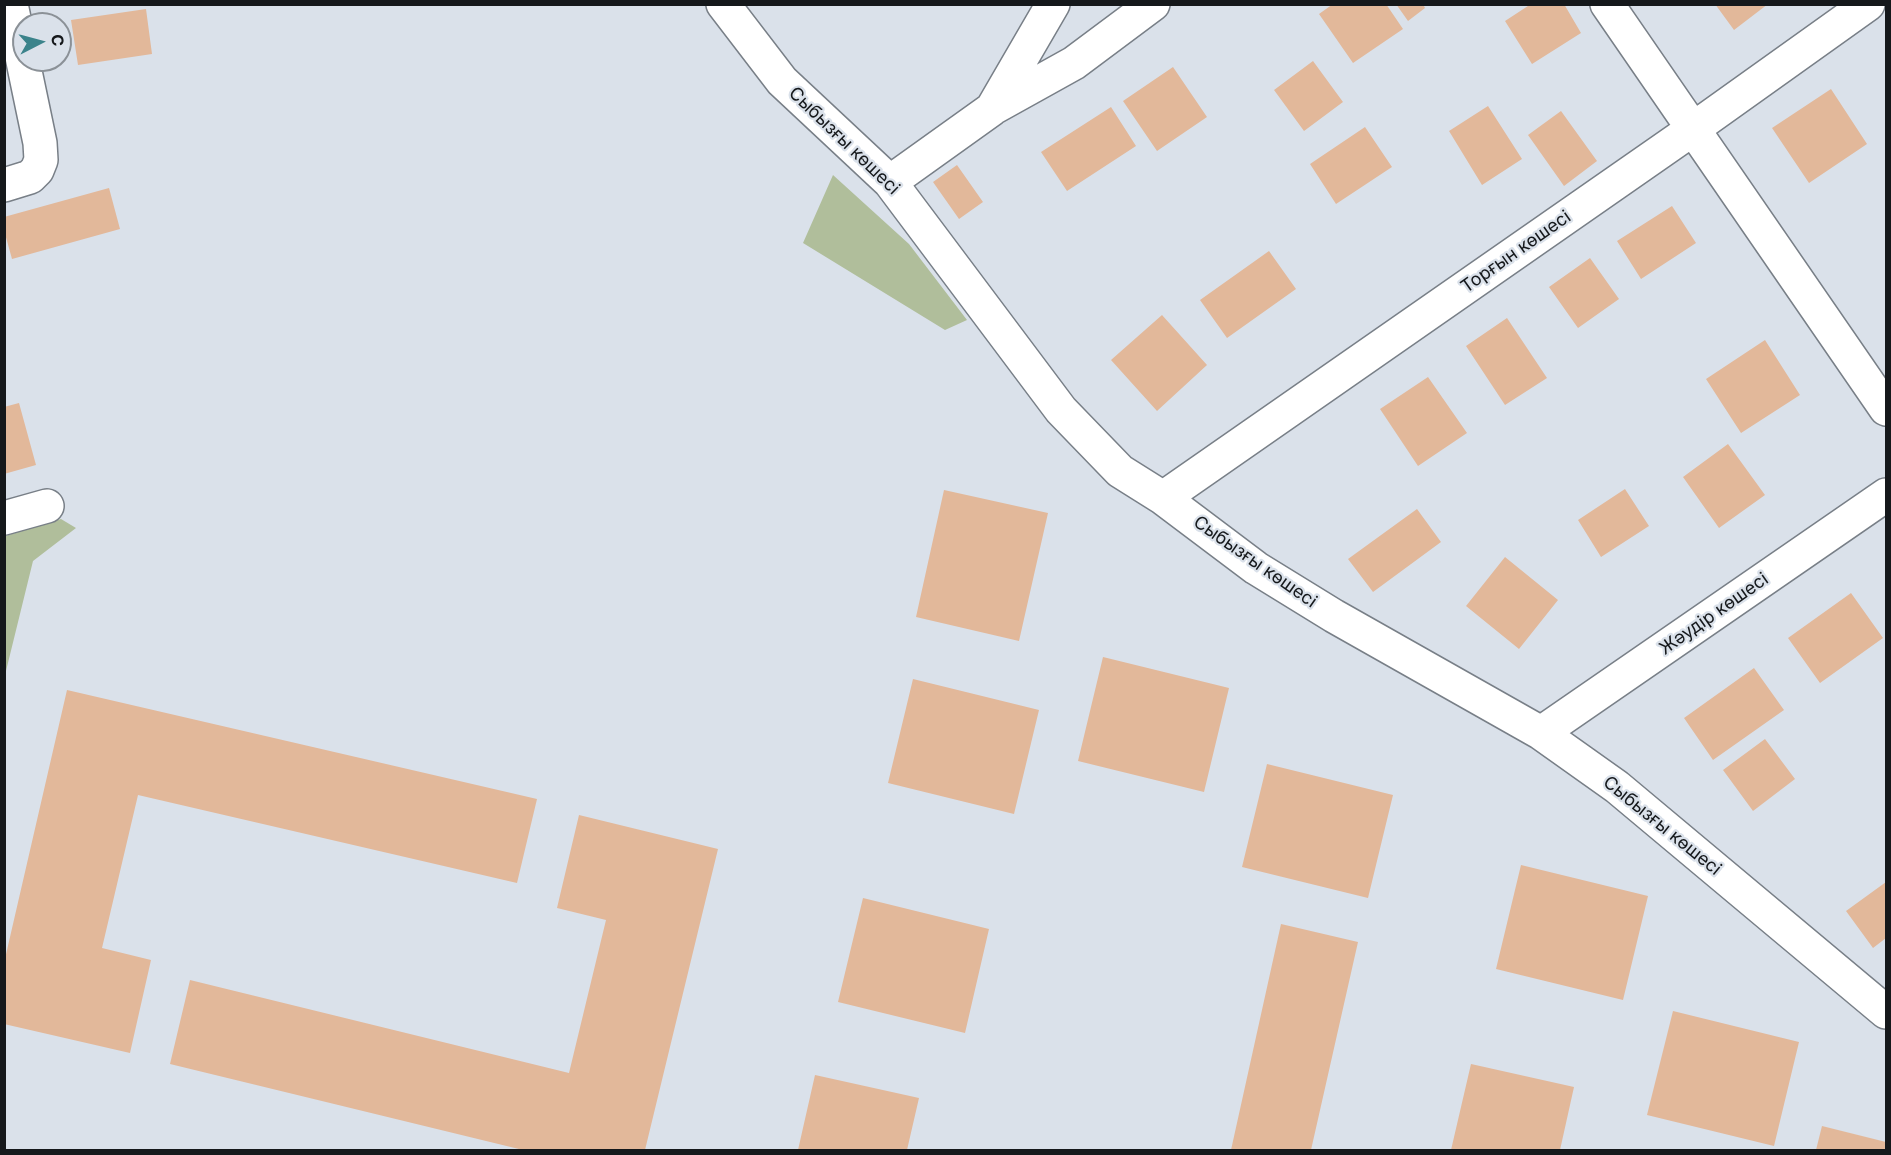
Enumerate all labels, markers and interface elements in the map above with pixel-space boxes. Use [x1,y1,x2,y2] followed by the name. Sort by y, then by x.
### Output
[12,12,72,72] north arrow
[47,33,68,47] text: С
[784,83,904,199] street label: Сыбызғы көшесі
[1457,206,1575,298] street label: Торғын көшесі
[1189,511,1321,613] street label: Сыбызғы көшесі
[1655,568,1773,660] street label: Жәудір көшесі
[1599,772,1725,880] street label: Сыбызғы көшесі

